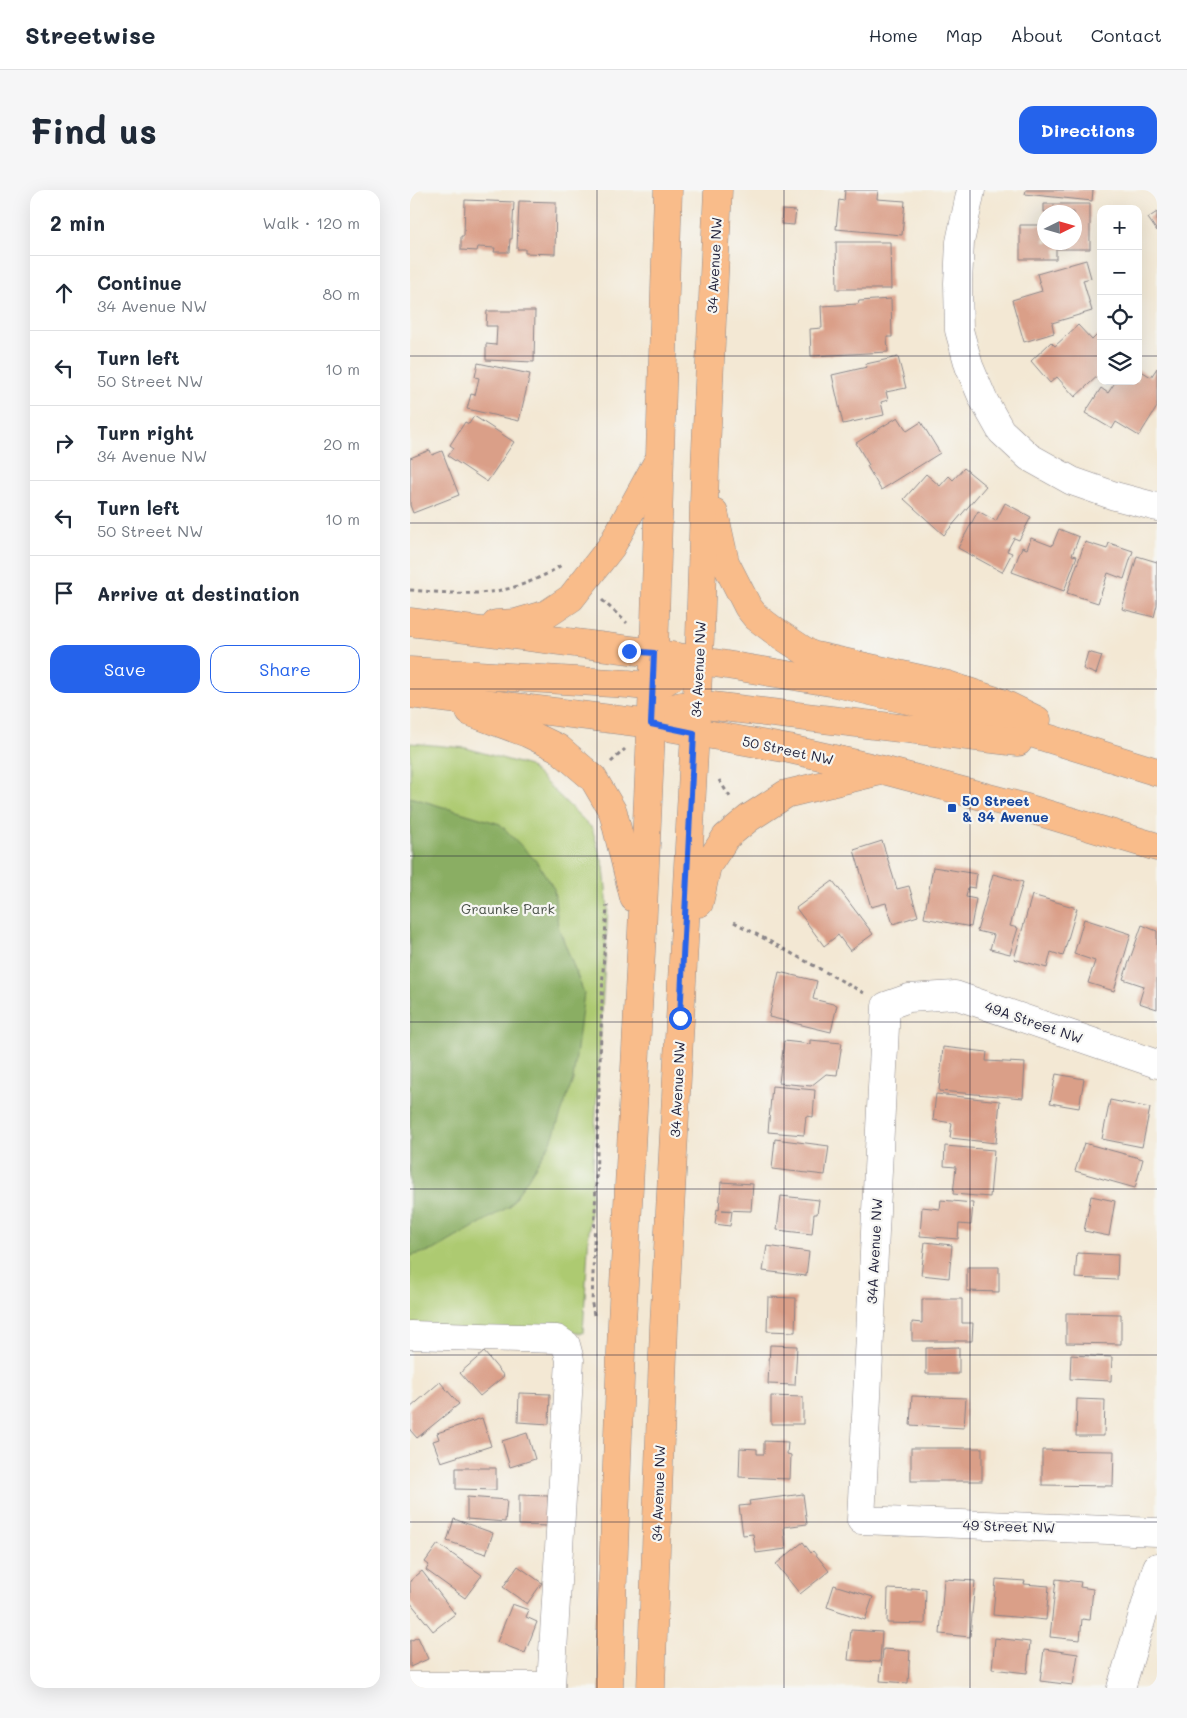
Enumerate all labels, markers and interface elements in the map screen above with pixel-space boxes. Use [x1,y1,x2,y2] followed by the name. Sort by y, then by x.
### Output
[25,19,155,50] text: Streetwise
[869,23,918,47] text: Home
[946,23,982,47] text: Map
[1010,23,1063,47] text: About
[1091,23,1162,47] text: Contact
[1019,106,1157,154] button: Directions
[30,107,157,153] text: Find us
[1037,205,1082,250] north arrow
[1097,205,1142,385] map controls
[1097,205,1142,250] button: +
[50,209,105,236] text: 2 min
[262,212,360,233] text: Walk · 120 m
[702,216,726,314] street label: 34 Avenue NW
[1097,250,1142,295] button: −
[97,270,182,295] text: Continue
[50,279,78,307] icon: ahead
[323,283,360,304] text: 80 m
[97,295,207,316] text: 34 Avenue NW
[1097,295,1142,340] button: locate
[1097,340,1142,385] button: layers
[97,345,180,370] text: Turn left
[50,354,78,382] icon: left
[325,358,360,379] text: 10 m
[97,370,203,391] text: 50 Street NW
[97,420,194,445] text: Turn right
[50,429,78,457] icon: right
[323,433,360,454] text: 20 m
[97,445,207,466] text: 34 Avenue NW
[97,495,180,520] text: Turn left
[50,504,78,532] icon: left
[325,508,360,529] text: 10 m
[97,520,203,541] text: 50 Street NW
[50,579,78,607] icon: arrive
[97,581,300,606] text: Arrive at destination
[686,620,710,718] street label: 34 Avenue NW
[618,640,641,663] route end
[50,645,200,693] button: Save
[210,645,360,693] button: Share
[741,731,835,769] street label: 50 Street NW
[962,791,1049,826] place label: 50 Street & 34 Avenue
[946,802,958,814] marker: 50 Street & 34 Avenue
[461,899,555,918] park label: Graunke Park
[983,996,1085,1048] street label: 49A Street NW
[669,1007,692,1030] route start
[665,1040,689,1138] street label: 34 Avenue NW
[862,1198,886,1304] street label: 34A Avenue NW
[647,1444,669,1542] street label: 34 Avenue NW
[962,1515,1056,1537] street label: 49 Street NW

